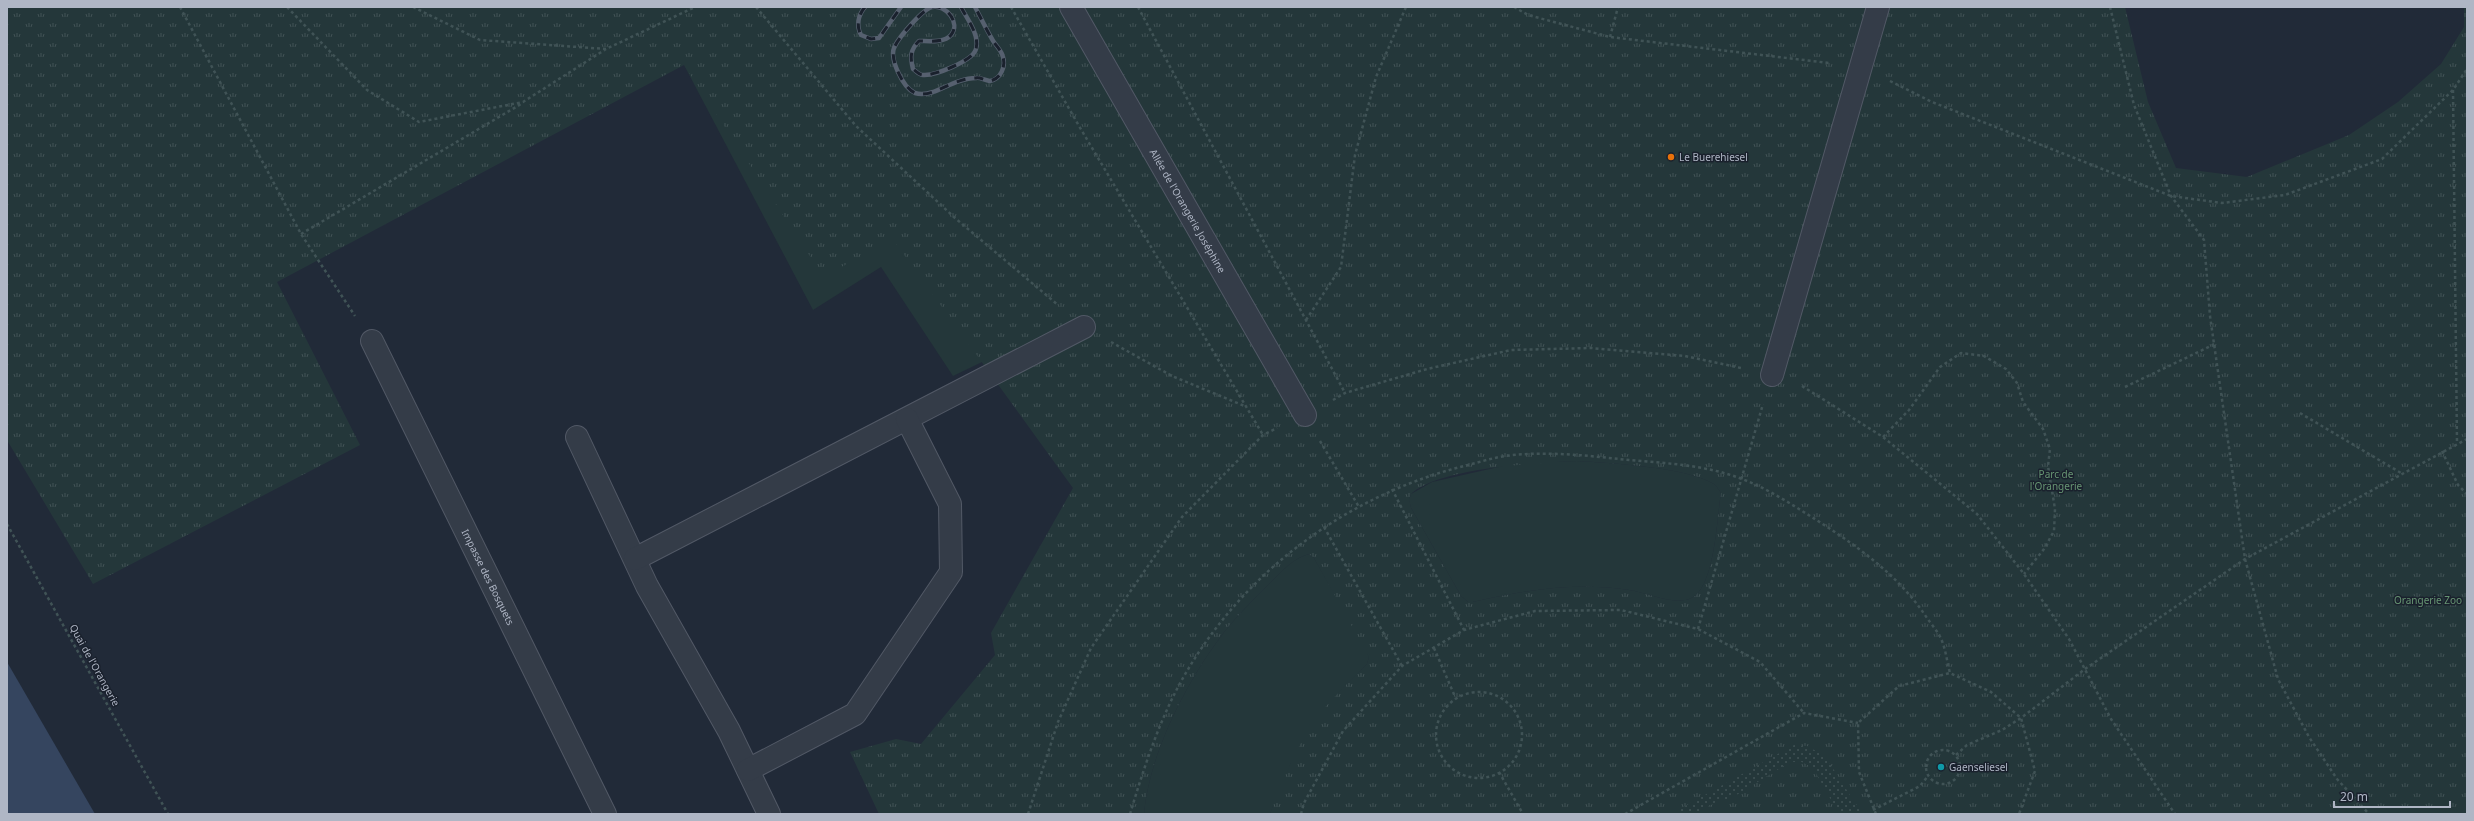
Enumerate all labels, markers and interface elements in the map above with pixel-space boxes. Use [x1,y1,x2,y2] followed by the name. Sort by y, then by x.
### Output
[1147,146,1229,276] street label: Allée de l'Orangerie Joséphine
[1679,150,1748,164] place label: Le Buerehiesel
[1666,152,1676,162] marker: Le Buerehiesel
[2030,467,2083,493] park label: Parc de l'Orangerie
[459,527,518,627] street label: Impasse des Bosquets
[2394,593,2462,607] park label: Orangerie Zoo
[67,622,124,709] street label: Quai de l'Orangerie
[1949,760,2008,774] place label: Gaenseliesel
[1936,762,1946,772] marker: Gaenseliesel
[2334,783,2450,809] scale bar
[2340,788,2368,805] text: 20 m

